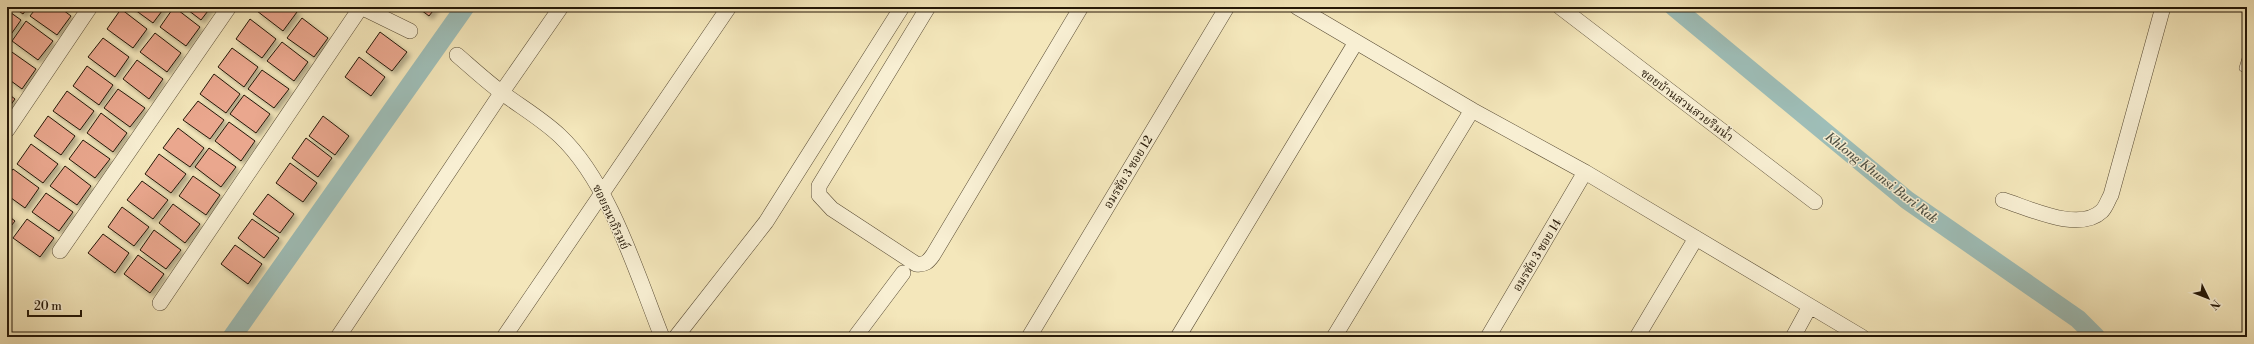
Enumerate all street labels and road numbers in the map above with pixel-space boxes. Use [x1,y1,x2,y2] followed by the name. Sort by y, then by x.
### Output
[1637,64,1737,145] street label: ซอยบ้านสวนสวยริมน้ำ
[1101,133,1156,212] street label: อมรชัย 3 ซอย 12
[589,182,632,252] street label: ซอยธนาภิรมย์
[1510,216,1565,294] street label: อมรชัย 3 ซอย 14

